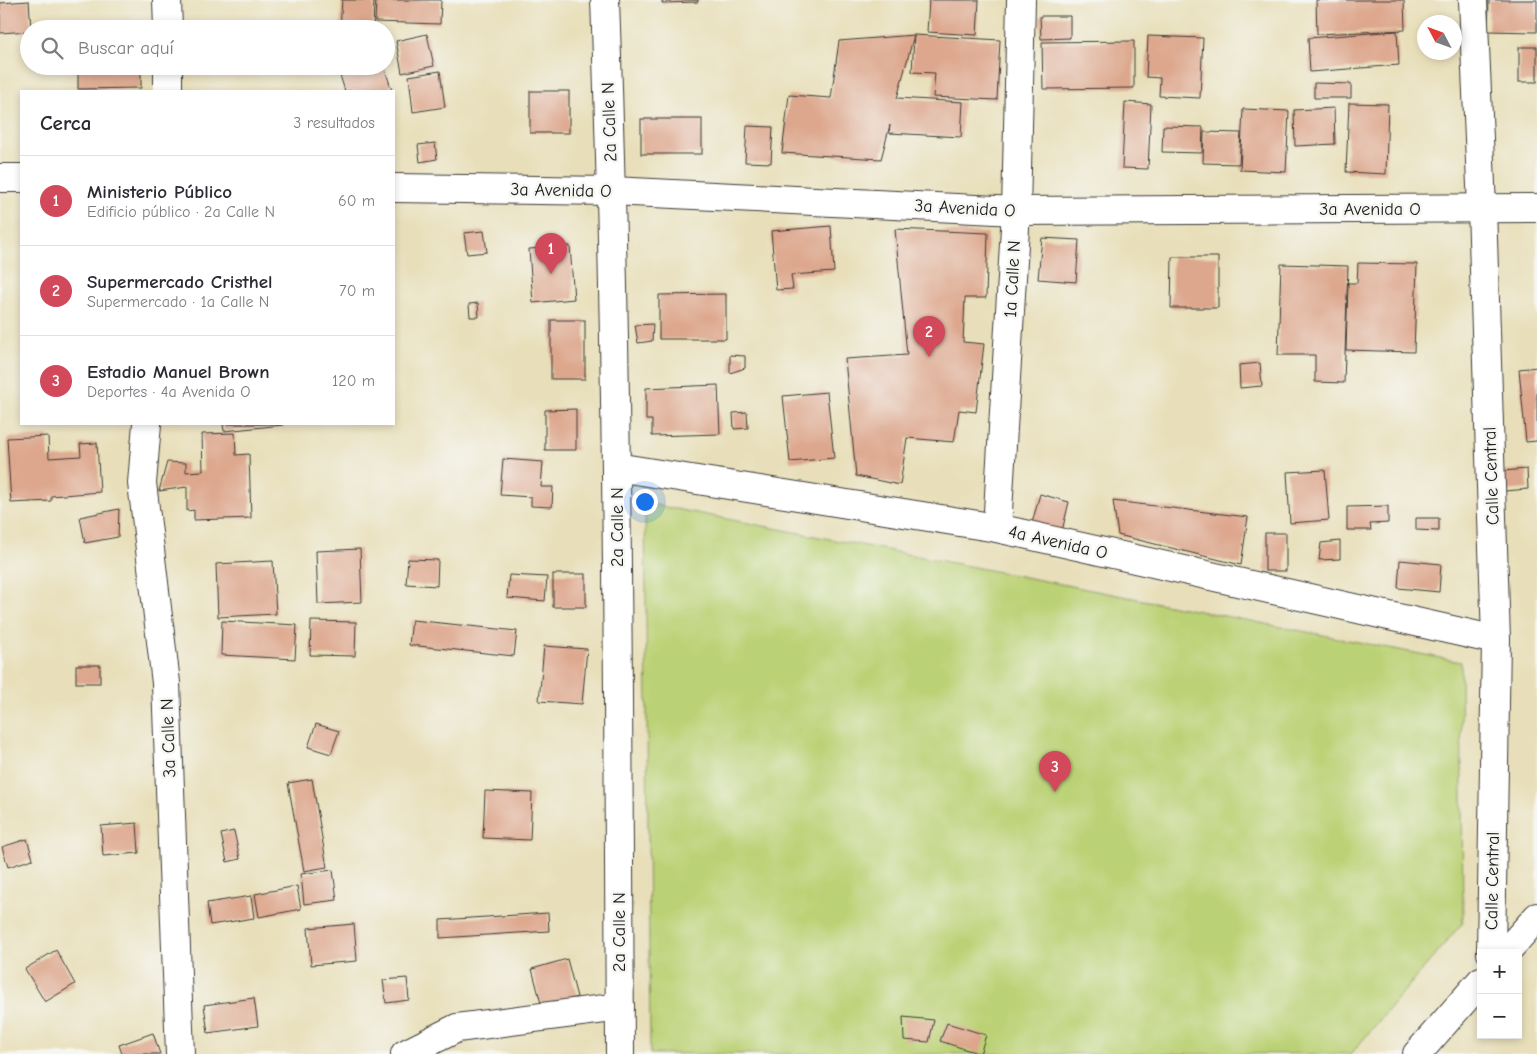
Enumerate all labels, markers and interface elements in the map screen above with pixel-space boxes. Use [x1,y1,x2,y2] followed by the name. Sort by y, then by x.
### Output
[1417,15,1462,60] north arrow
[20,20,395,75] search box
[38,34,66,62] icon: search
[78,37,174,59] text: Buscar aquí
[598,82,621,162] street label: 2a Calle N
[40,111,91,135] text: Cerca
[293,114,375,132] text: 3 resultados
[510,179,612,202] street label: 3a Avenida O
[87,181,232,203] text: Ministerio Público
[53,192,59,210] text: 1
[338,192,375,210] text: 60 m
[914,195,1016,222] street label: 3a Avenida O
[1319,199,1421,220] street label: 3a Avenida O
[87,203,275,221] text: Edificio público · 2a Calle N
[535,233,567,274] pin: 1
[1000,240,1025,318] street label: 1a Calle N
[87,271,273,293] text: Supermercado Cristhel
[52,282,60,300] text: 2
[339,282,375,300] text: 70 m
[87,293,269,311] text: Supermercado · 1a Calle N
[913,316,945,357] pin: 2
[87,361,270,383] text: Estadio Manuel Brown
[52,372,60,390] text: 3
[332,372,375,390] text: 120 m
[87,383,251,401] text: Deportes · 4a Avenida O
[1479,426,1504,526] street label: Calle Central
[607,487,628,567] street label: 2a Calle N
[632,489,658,515] your location
[1006,521,1110,564] street label: 4a Avenida O
[157,698,180,778] street label: 3a Calle N
[1039,751,1071,792] pin: 3
[1481,832,1504,930] street label: Calle Central
[609,892,630,972] street label: 2a Calle N
[1477,949,1522,1039] map controls
[1477,949,1522,994] button: +
[1477,994,1522,1039] button: −

